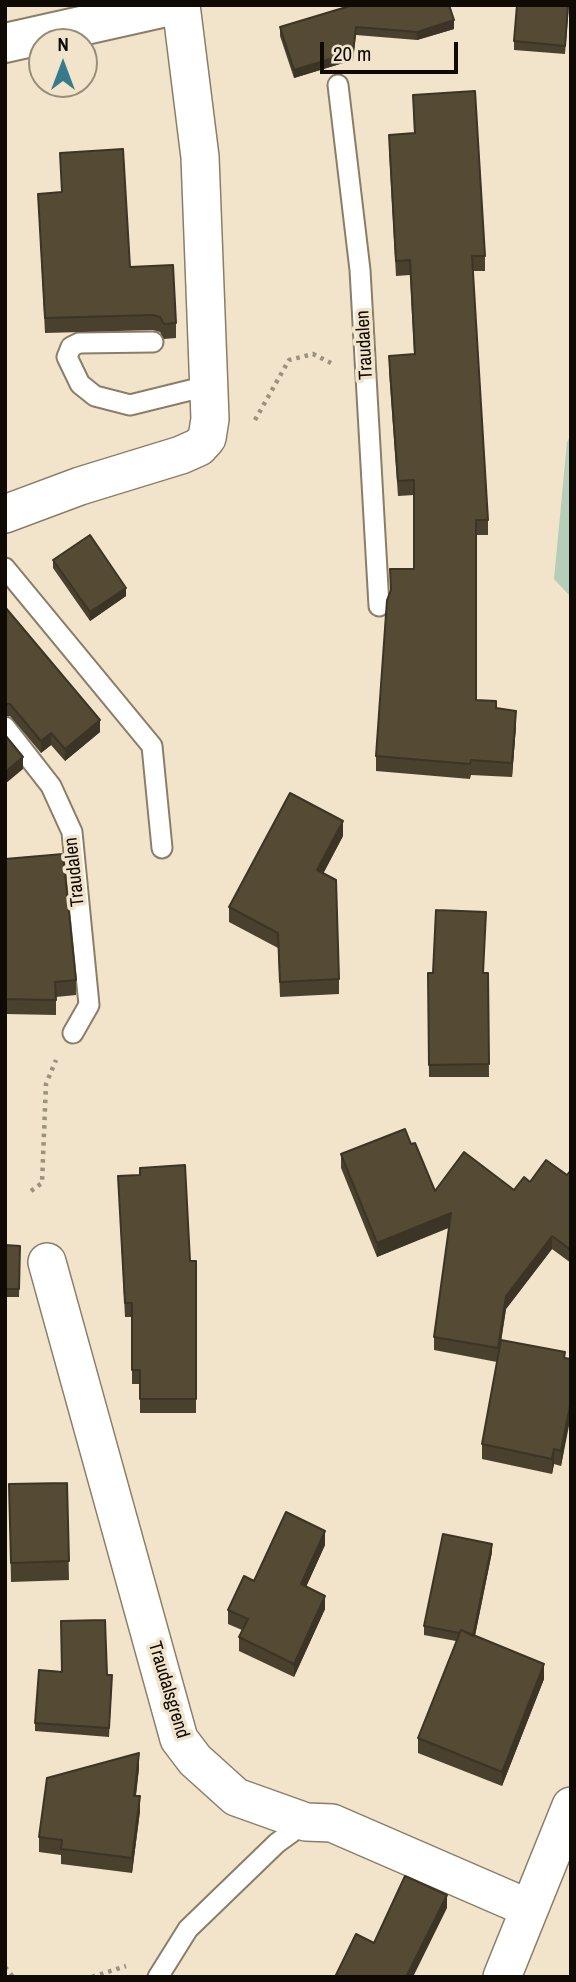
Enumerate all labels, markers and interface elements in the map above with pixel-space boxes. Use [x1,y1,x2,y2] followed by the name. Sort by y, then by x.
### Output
[28,28,98,98] north arrow
[324,28,462,72] scale bar
[57,31,69,57] text: N
[333,39,371,68] text: 20 m
[352,310,378,380] street label: Traudalen
[60,836,90,908] street label: Traudalen
[142,1639,194,1741] street label: Traudalsgrend

